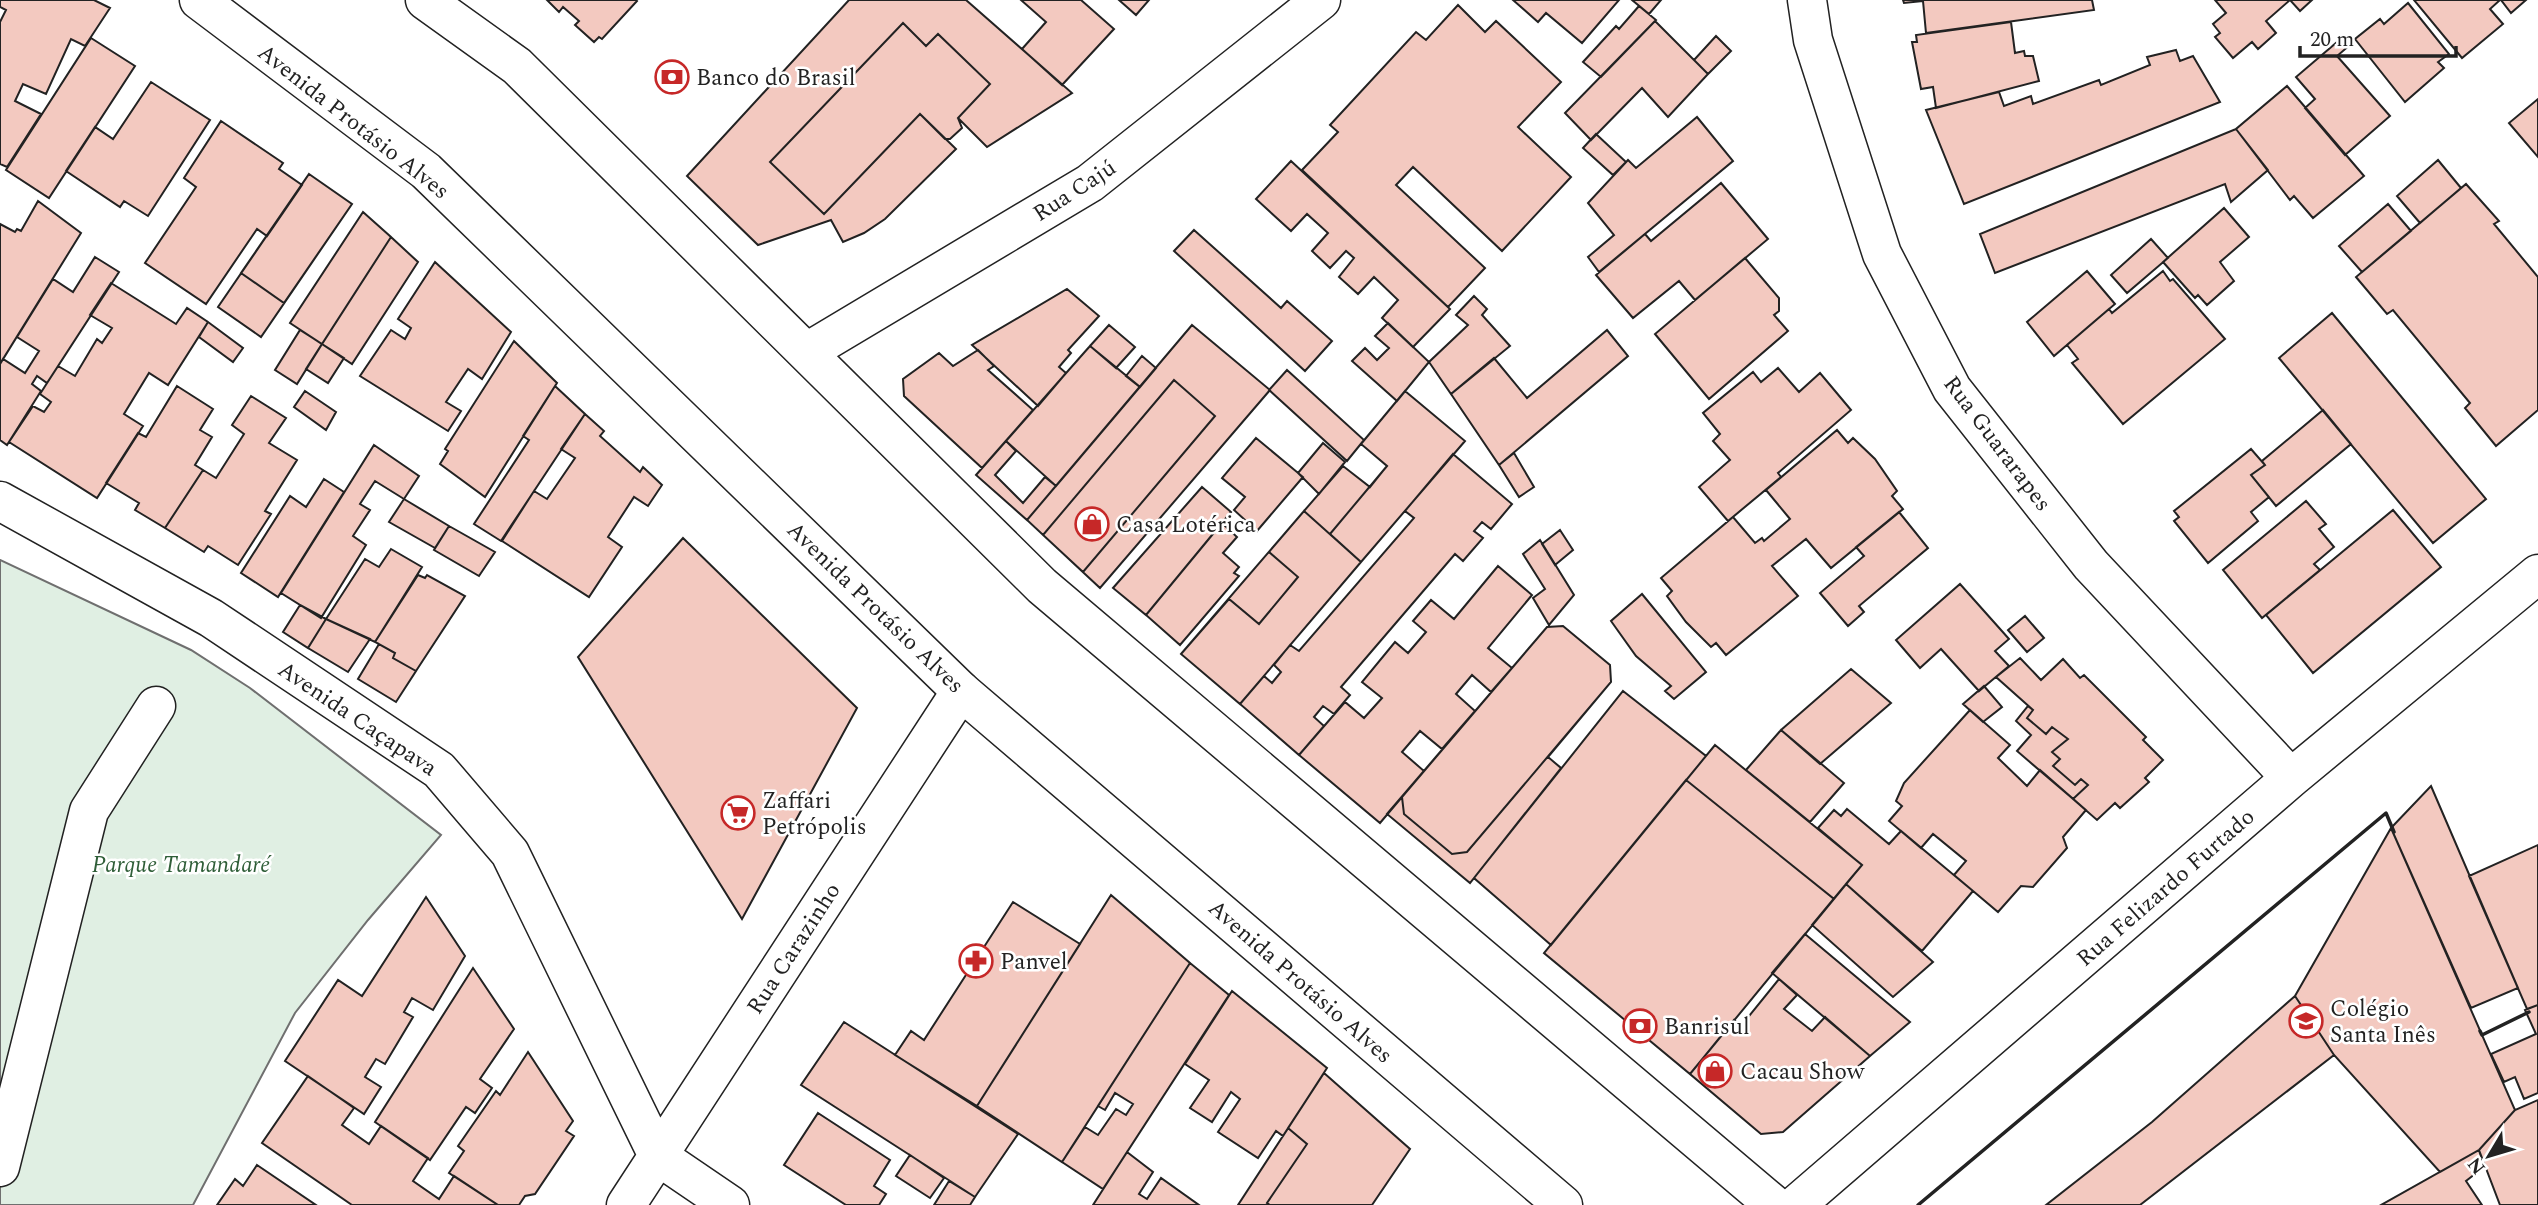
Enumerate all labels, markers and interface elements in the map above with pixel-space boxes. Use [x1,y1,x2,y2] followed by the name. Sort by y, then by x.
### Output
[2300,14,2456,58] scale bar
[2310,24,2354,56] text: 20 m
[250,36,457,208] street label: Avenida Protásio Alves
[653,58,691,96] bank icon: Banco do Brasil
[696,61,856,96] place label: Banco do Brasil
[1026,151,1123,231] street label: Rua Cajú
[1934,369,2060,519] street label: Rua Guararapes
[1073,505,1111,543] shop icon: Casa Lotérica
[1116,508,1256,543] place label: Casa Lotérica
[778,514,972,702] street label: Avenida Protásio Alves
[270,653,444,786] street label: Avenida Caçapava
[762,784,867,845] place label: Zaffari Petrópolis
[719,794,757,832] supermarket icon: Zaffari Petrópolis
[2069,801,2263,976] street label: Rua Felizardo Furtado
[92,848,272,883] park label: Parque Tamandaré
[738,876,850,1022] street label: Rua Carazinho
[1200,892,1400,1073] street label: Avenida Protásio Alves
[957,942,995,980] pharmacy icon: Panvel
[1000,945,1068,980] place label: Panvel
[2330,992,2436,1053] place label: Colégio Santa Inês
[2287,1002,2325,1040] school or university icon: Colégio Santa Inês
[1621,1007,1659,1045] bank icon: Banrisul
[1664,1010,1750,1045] place label: Banrisul
[1696,1052,1734,1090] shop icon: Cacau Show
[1740,1055,1865,1090] place label: Cacau Show
[2454,1121,2524,1191] north arrow
[2461,1151,2493,1181] text: N

